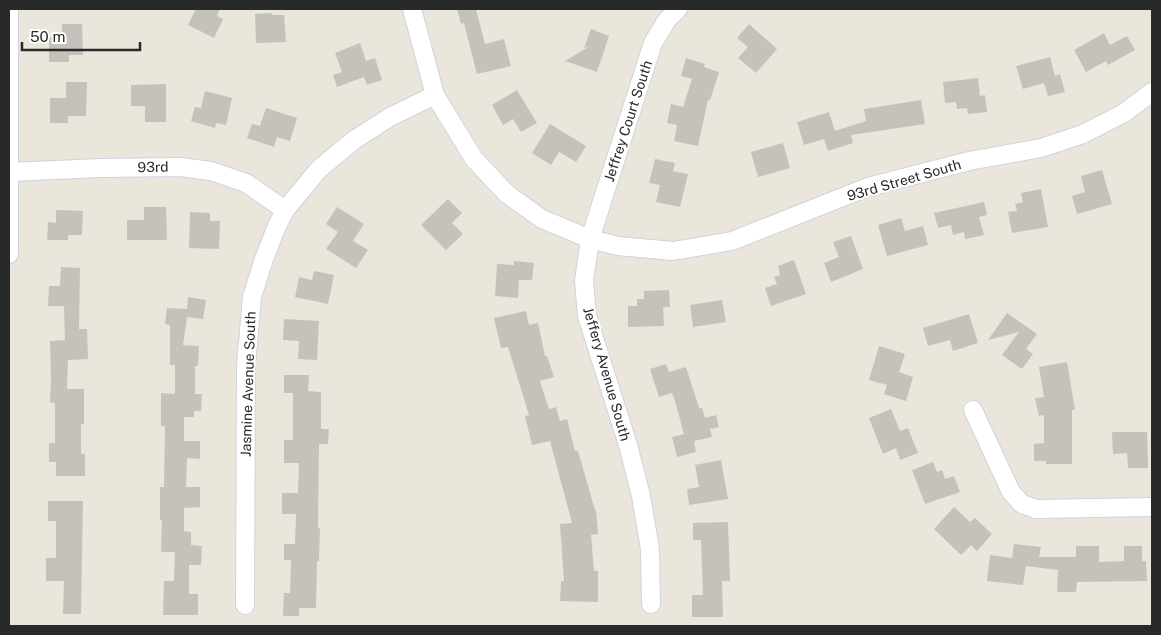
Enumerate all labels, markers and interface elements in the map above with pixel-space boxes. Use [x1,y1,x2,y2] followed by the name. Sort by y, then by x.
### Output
[22,20,140,52] scale bar
[30,28,65,45] text: 50 m
[601,58,655,184] street label: Jeffrey Court South
[845,156,963,204] street label: 93rd Street South
[137,159,169,175] street label: 93rd
[580,305,634,443] street label: Jeffery Avenue South
[237,311,259,457] street label: Jasmine Avenue South

